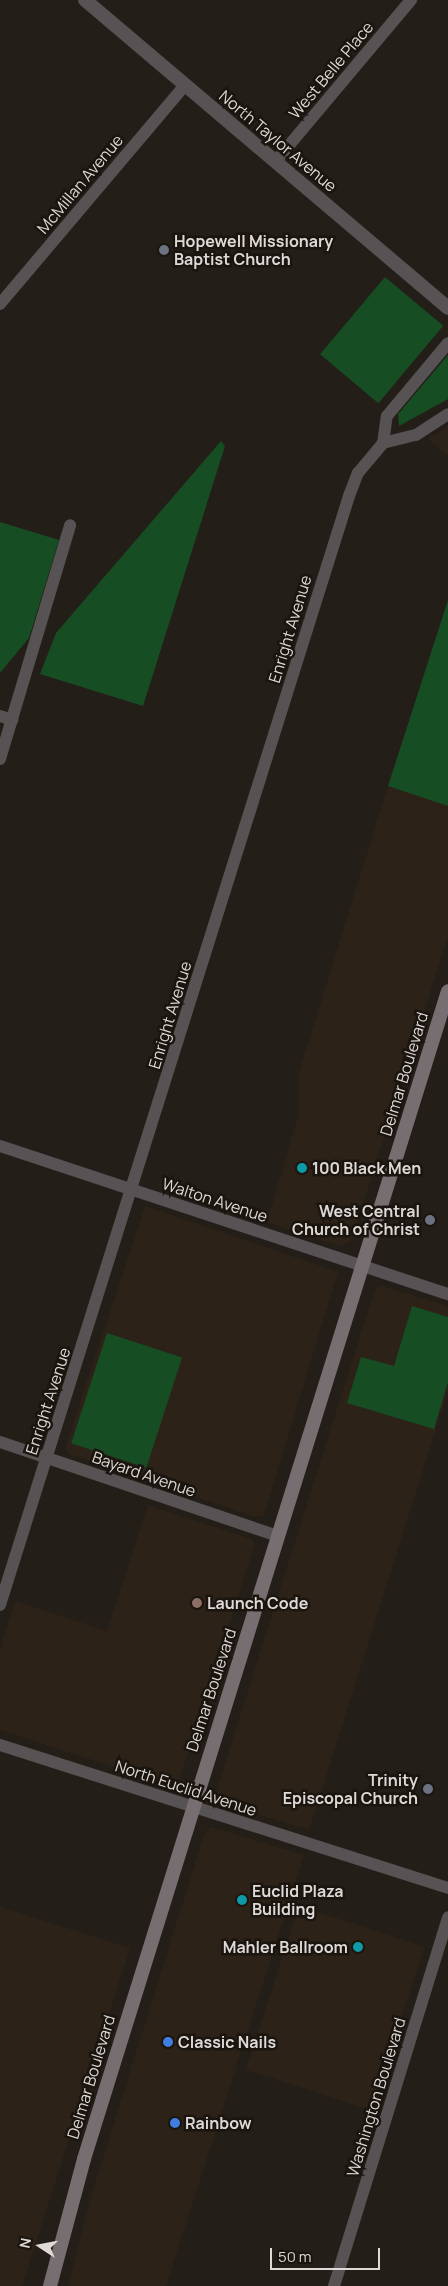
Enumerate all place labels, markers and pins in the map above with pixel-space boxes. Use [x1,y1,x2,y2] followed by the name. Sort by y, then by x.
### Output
[174,231,333,269] place label: Hopewell Missionary Baptist Church
[158,244,170,256] marker: Hopewell Missionary Baptist Church
[312,1158,421,1178] place label: 100 Black Men
[296,1162,308,1174] marker: 100 Black Men
[292,1201,420,1239] place label: West Central Church of Christ
[424,1214,436,1226] marker: West Central Church of Christ
[207,1593,308,1613] place label: Launch Code
[191,1597,203,1609] marker: Launch Code
[283,1770,418,1808] place label: Trinity Episcopal Church
[422,1783,434,1795] marker: Trinity Episcopal Church
[252,1881,344,1919] place label: Euclid Plaza Building
[236,1894,248,1906] marker: Euclid Plaza Building
[223,1937,348,1957] place label: Mahler Ballroom
[352,1941,364,1953] marker: Mahler Ballroom
[178,2032,276,2052] place label: Classic Nails
[162,2036,174,2048] marker: Classic Nails
[185,2113,252,2133] place label: Rainbow
[169,2117,181,2129] marker: Rainbow

